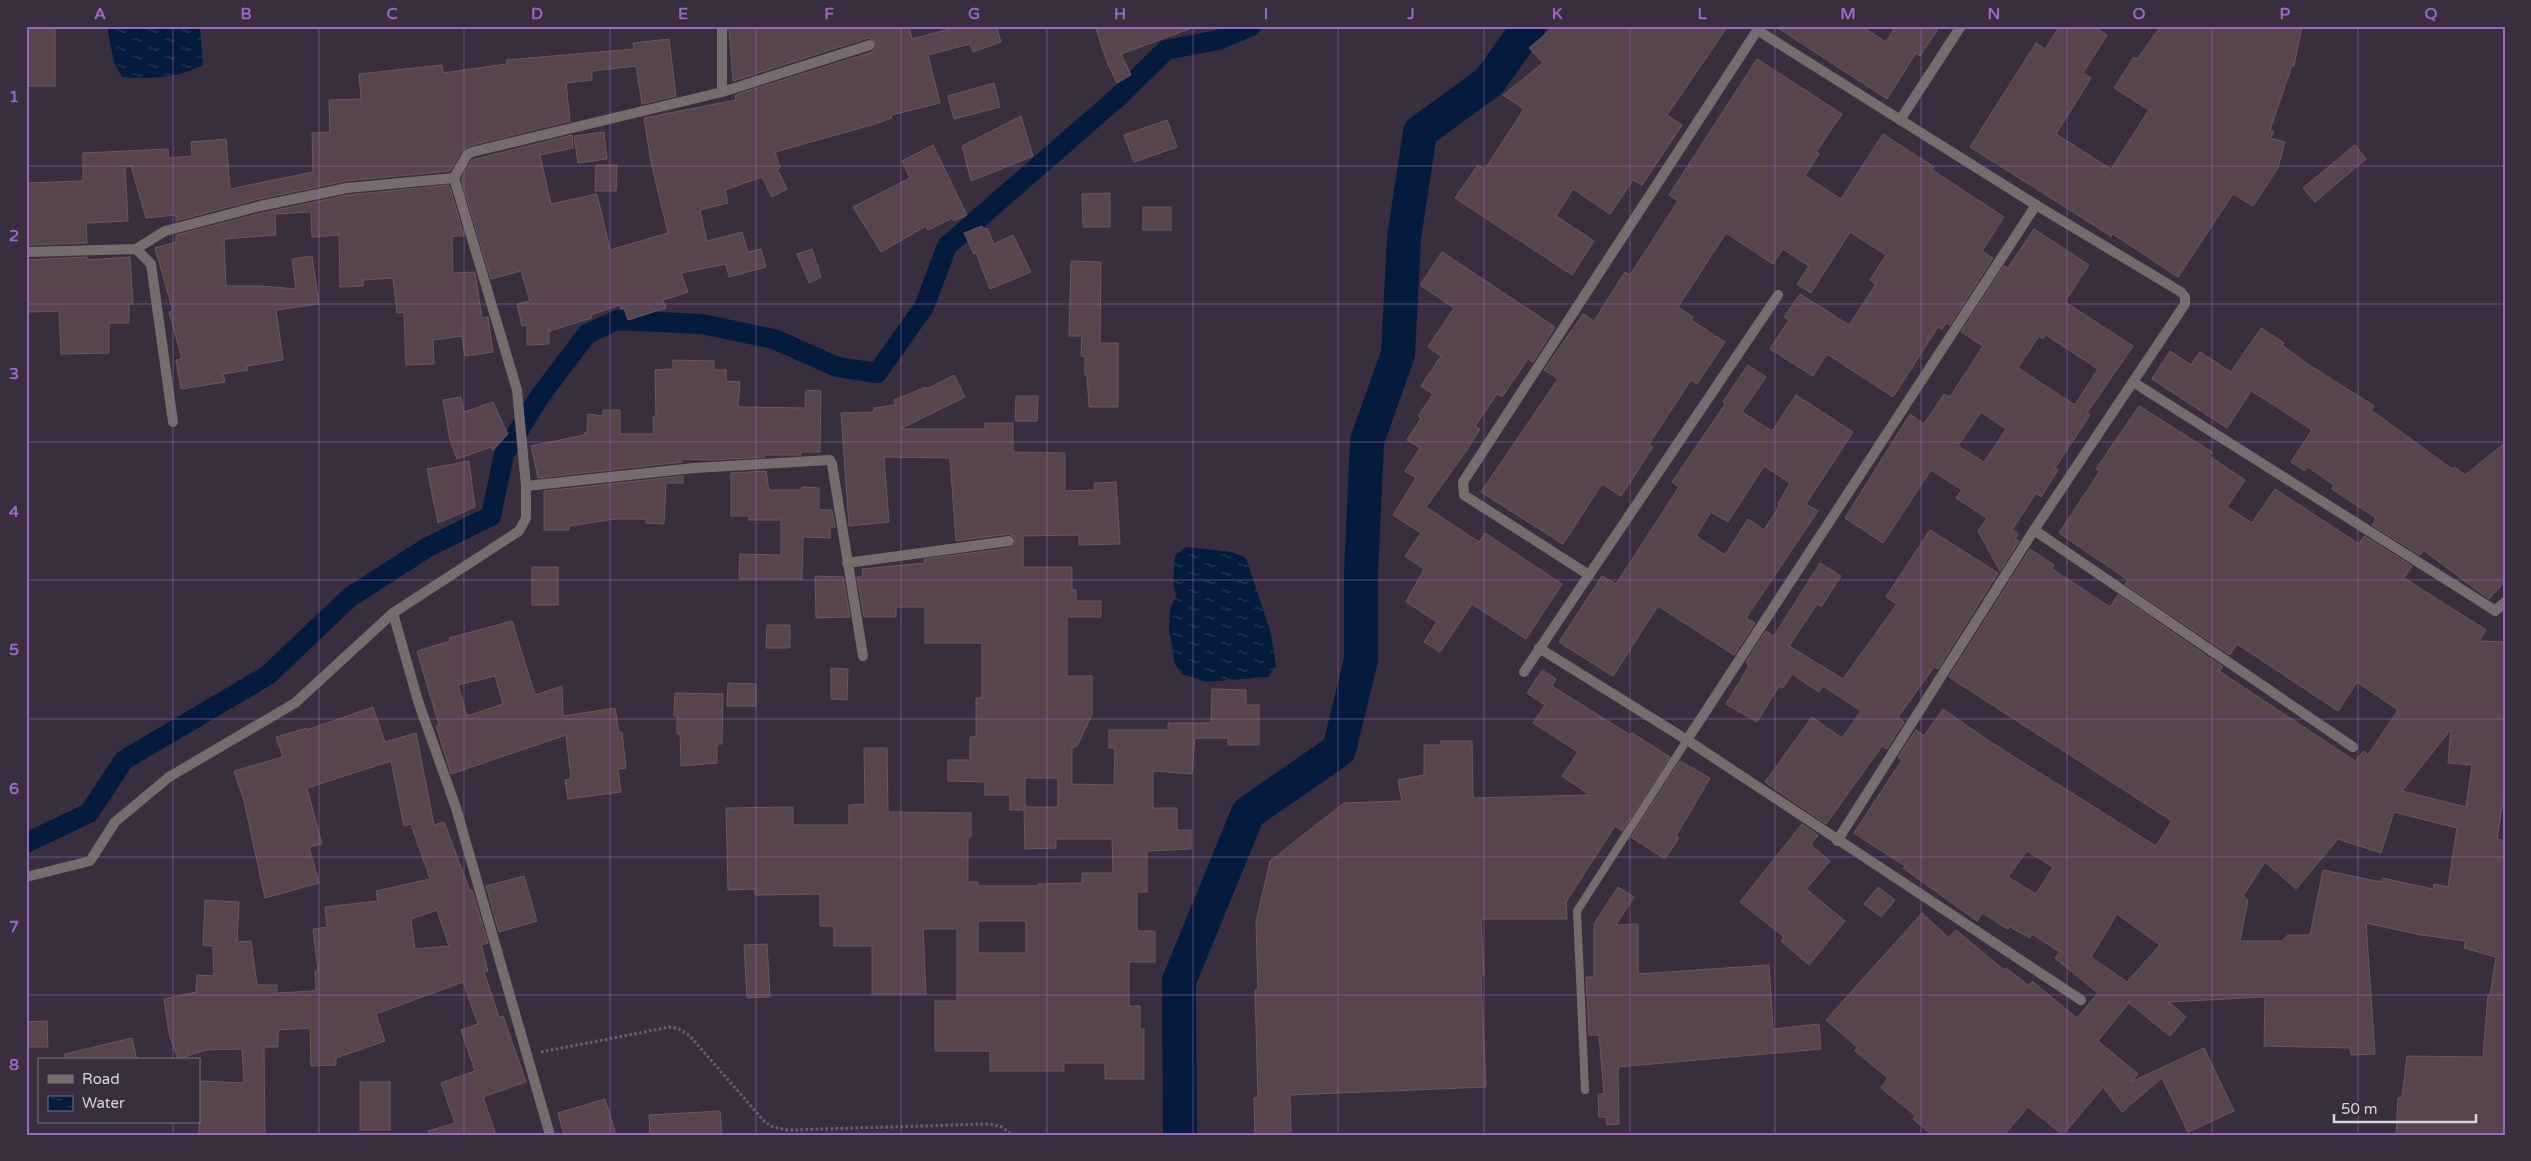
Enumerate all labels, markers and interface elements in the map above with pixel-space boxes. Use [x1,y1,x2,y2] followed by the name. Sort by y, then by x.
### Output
[94,4,106,24] text: A
[240,4,252,24] text: B
[386,4,398,24] text: C
[531,4,543,24] text: D
[678,4,688,24] text: E
[824,4,834,24] text: F
[968,4,980,24] text: G
[1114,4,1126,24] text: H
[1264,4,1268,24] text: I
[1406,4,1415,24] text: J
[1552,4,1563,24] text: K
[1697,4,1707,24] text: L
[1840,4,1856,24] text: M
[1988,4,2000,24] text: N
[2133,4,2146,24] text: O
[2280,4,2291,24] text: P
[2425,4,2438,24] text: Q
[9,87,19,107] text: 1
[9,226,19,246] text: 2
[9,364,19,384] text: 3
[9,502,19,522] text: 4
[9,640,19,660] text: 5
[9,779,19,799] text: 6
[9,917,19,937] text: 7
[9,1055,19,1075] text: 8
[38,1058,200,1124] legend
[82,1070,120,1088] text: Road
[2334,1091,2476,1123] scale bar
[82,1094,125,1112] text: Water
[2341,1100,2378,1118] text: 50 m

